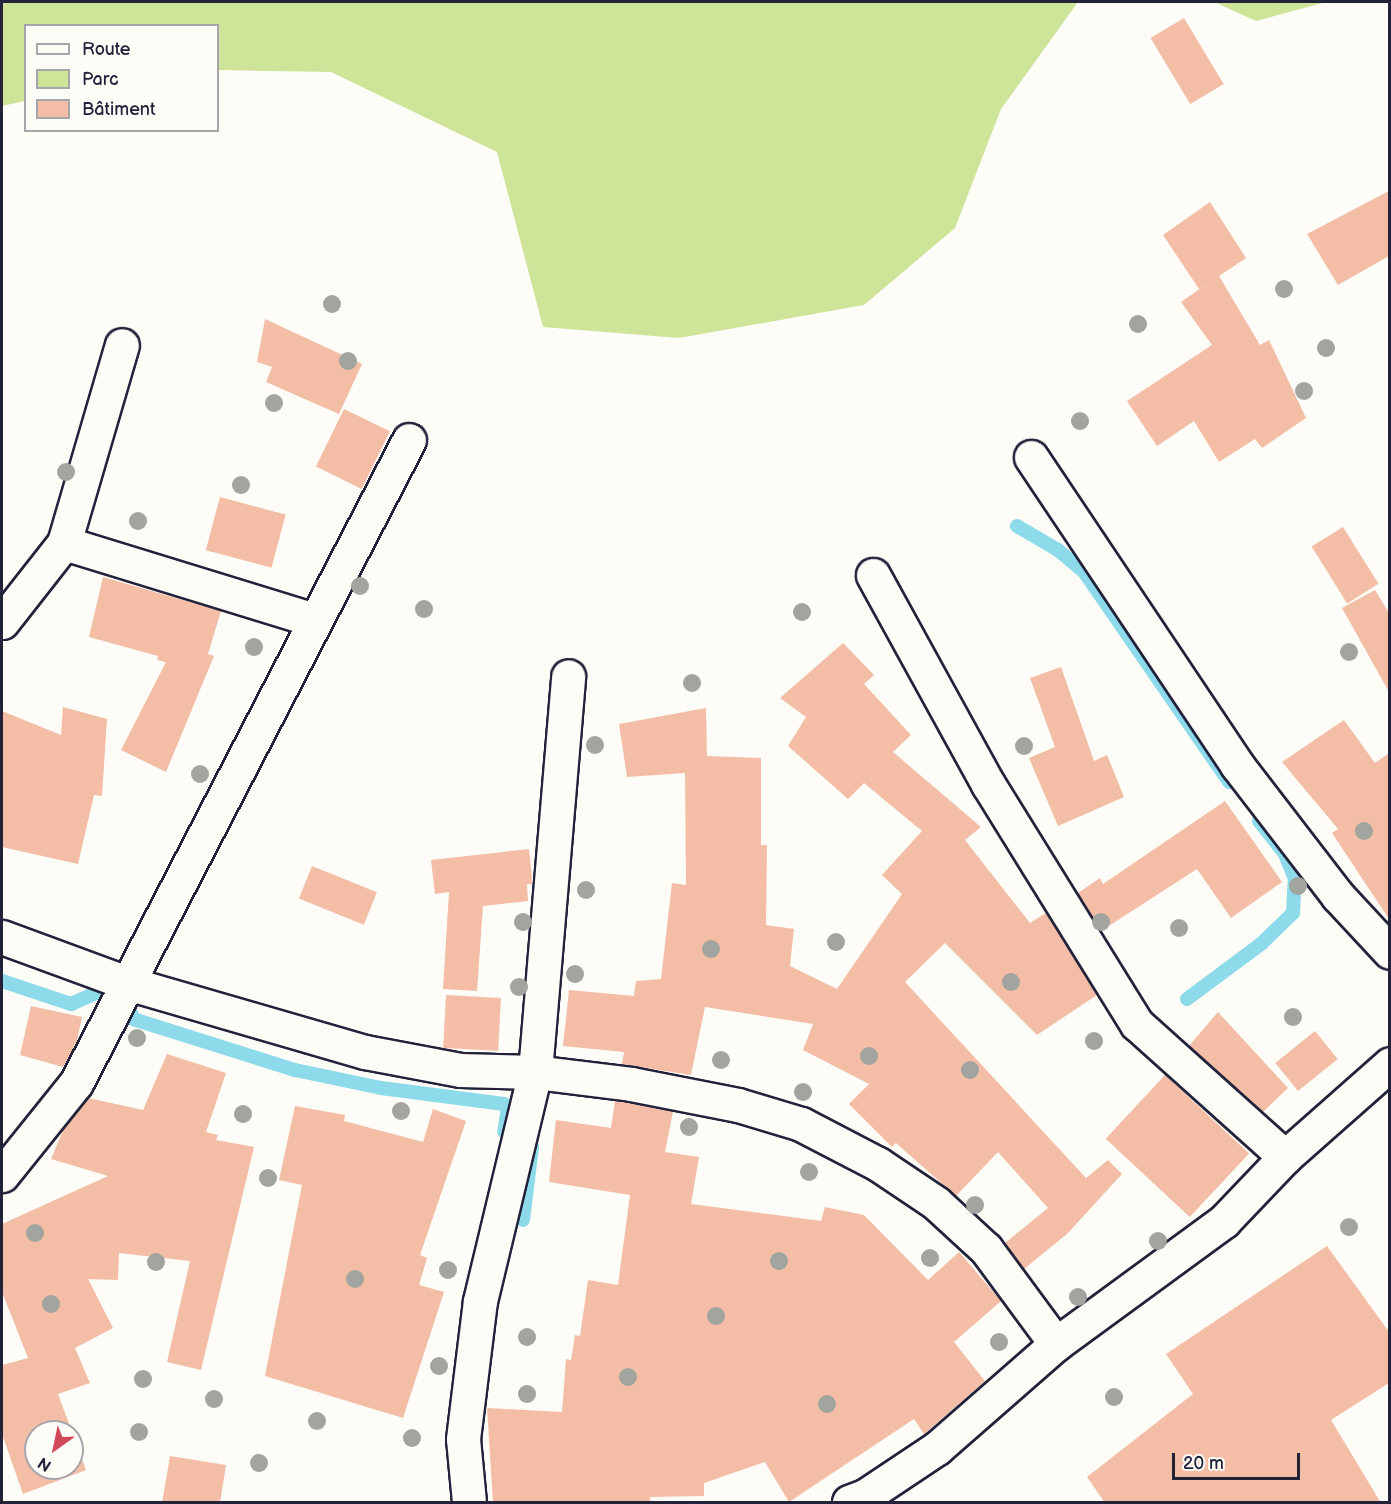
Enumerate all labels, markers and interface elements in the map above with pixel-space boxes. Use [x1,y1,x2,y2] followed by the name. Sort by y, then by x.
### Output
[24,24,219,132] legend
[82,39,131,60] text: Route
[82,69,119,90] text: Parc
[82,99,156,120] text: Bâtiment
[24,1420,84,1480] north arrow
[1175,1441,1302,1479] scale bar
[35,1453,55,1475] text: N
[1183,1453,1224,1474] text: 20 m

